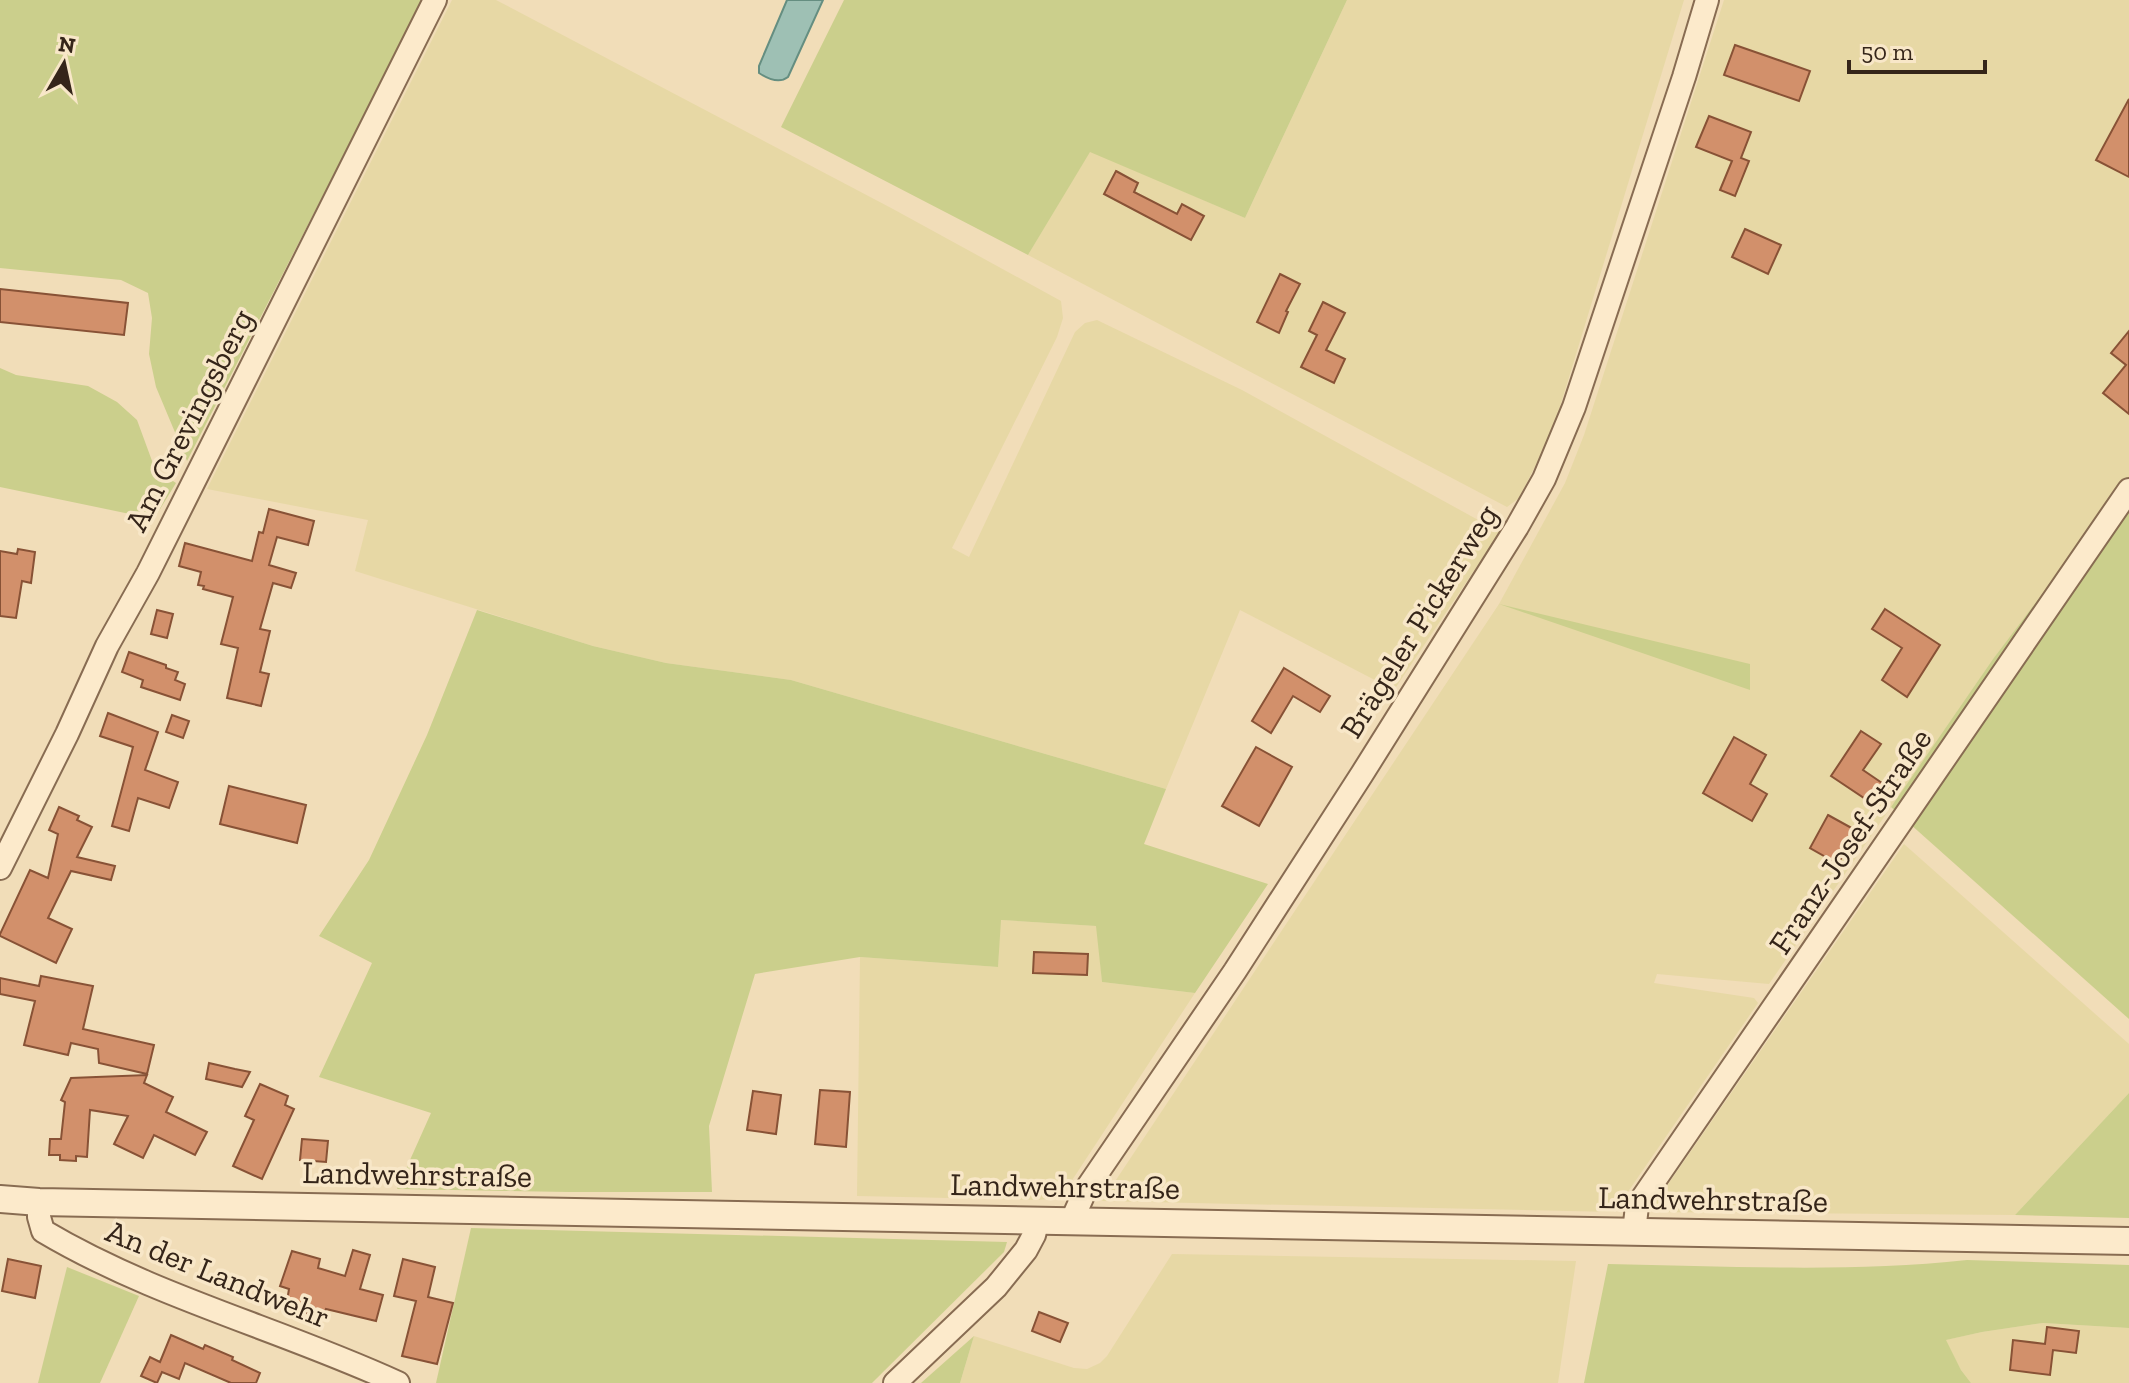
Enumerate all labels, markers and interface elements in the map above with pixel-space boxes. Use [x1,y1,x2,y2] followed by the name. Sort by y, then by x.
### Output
[24,24,104,104] north arrow
[1849,24,1985,74] scale bar
[57,30,78,59] text: N
[1861,37,1914,66] text: 50 m
[117,303,261,537] street label: Am Grevingsberg
[1332,497,1506,745] street label: Brägeler Pickerweg
[1761,721,1939,961] street label: Franz-Josef-Straße
[302,1153,532,1195] street label: Landwehrstraße
[950,1165,1180,1207] street label: Landwehrstraße
[1598,1178,1828,1220] street label: Landwehrstraße
[100,1212,336,1336] street label: An der Landwehr

